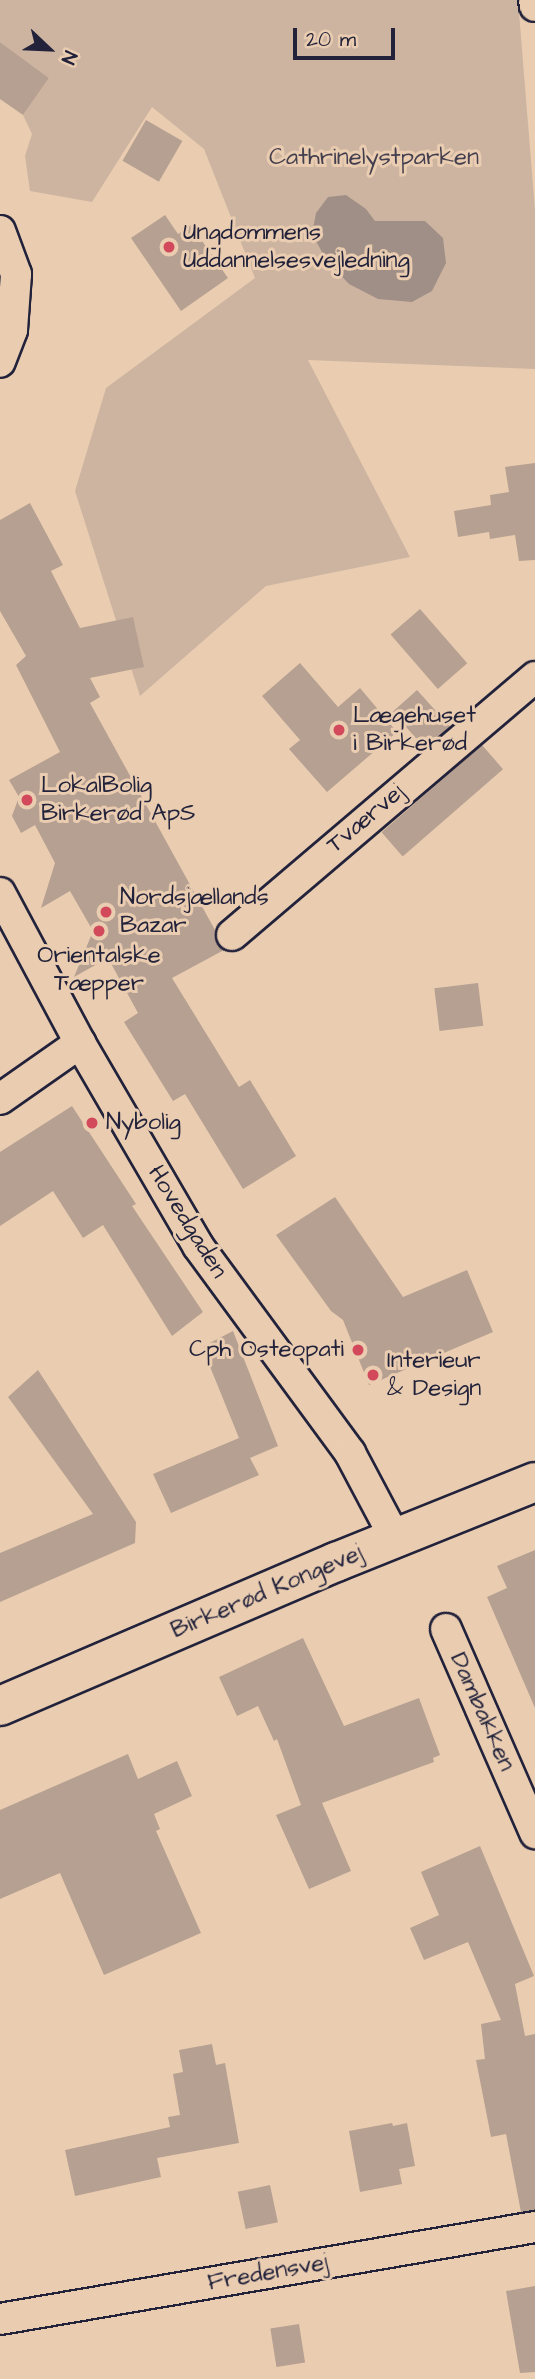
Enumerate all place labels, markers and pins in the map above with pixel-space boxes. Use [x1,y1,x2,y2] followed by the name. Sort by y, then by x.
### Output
[183,219,410,275] place label: Ungdommens Uddannelsesvejledning
[161,239,177,255] marker: Ungdommens Uddannelsesvejledning
[353,702,476,758] place label: Lægehuset i Birkerød
[331,722,347,738] marker: Lægehuset i Birkerød
[41,772,195,828] place label: LokalBolig Birkerød ApS
[19,792,35,808] marker: LokalBolig Birkerød ApS
[120,884,269,940] place label: Nordsjællands Bazar
[98,904,114,920] marker: Nordsjællands Bazar
[91,923,107,939] marker: Orientalske Tæpper
[37,942,161,998] place label: Orientalske Tæpper
[106,1109,181,1137] place label: Nybolig
[84,1115,100,1131] marker: Nybolig
[189,1336,344,1364] place label: Cph Osteopati
[350,1342,366,1358] marker: Cph Osteopati
[387,1347,481,1403] place label: Interieur & Design
[365,1367,381,1383] marker: Interieur & Design

